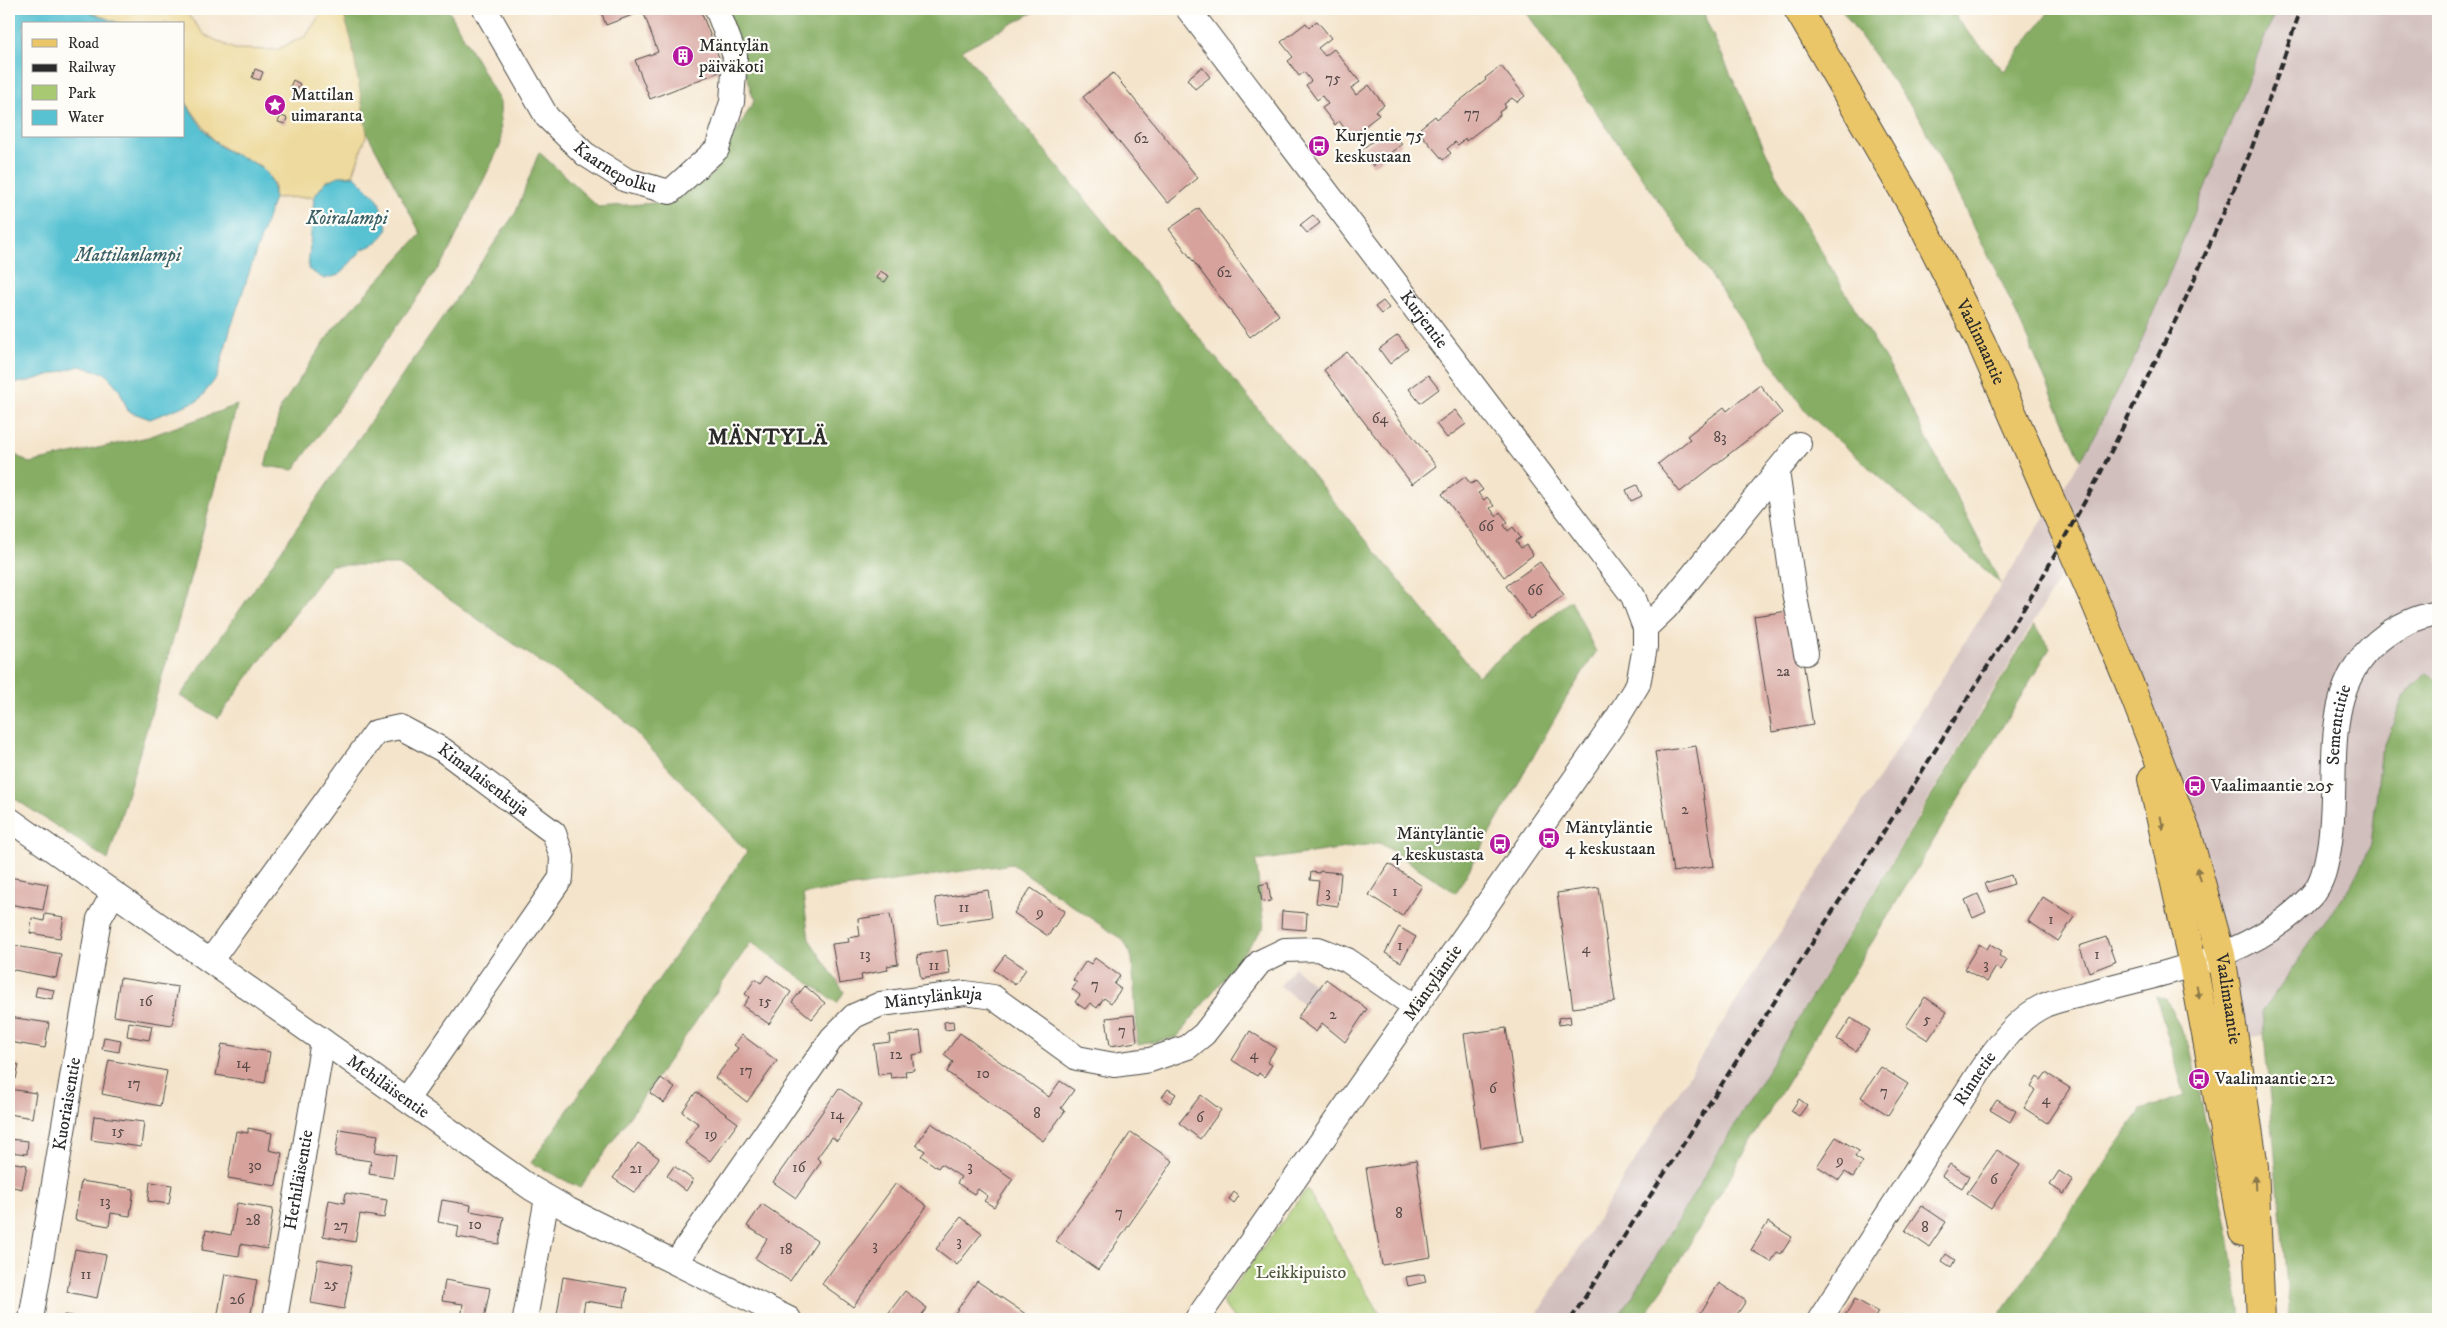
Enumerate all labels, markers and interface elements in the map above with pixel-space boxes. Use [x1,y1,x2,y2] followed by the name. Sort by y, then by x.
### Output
[22,22,185,138] legend
[68,34,100,53] text: Road
[698,35,769,78] place label: Mäntylän päiväkoti
[671,44,695,68] building icon: Mäntylän päiväkoti
[68,58,116,77] text: Railway
[1325,69,1341,88] house number: 75
[68,84,97,103] text: Park
[291,84,363,127] place label: Mattilan uimaranta
[263,93,287,117] place icon: Mattilan uimaranta
[1464,104,1480,123] house number: 77
[67,108,104,127] text: Water
[1335,125,1424,168] place label: Kurjentie 75 keskustaan
[1133,129,1149,148] house number: 62
[1307,134,1331,158] bus stop icon: Kurjentie 75 keskustaan
[568,137,659,199] street label: Kaarnepolku
[305,207,389,231] water label: Koiralampi
[73,244,182,268] water label: Mattilanlampi
[1216,263,1232,282] house number: 62
[1395,287,1453,353] street label: Kurjentie
[1950,295,2009,388] street label: Vaalimaantie
[1372,409,1389,428] house number: 64
[708,423,828,451] district label: MÄNTYLÄ
[1713,428,1727,447] house number: 83
[1478,517,1495,536] house number: 66
[1527,581,1544,600] house number: 66
[1776,662,1790,681] house number: 2a
[2323,682,2356,765] street label: Sementtitie
[433,739,534,822] street label: Kimalaisenkuja
[2183,774,2207,798] bus stop icon: Vaalimaantie 205
[2210,775,2334,797] place label: Vaalimaantie 205
[1681,800,1689,819] house number: 2
[2158,816,2166,831] one-way arrow
[1565,817,1656,860] place label: Mäntyläntie 4 keskustaan
[1391,823,1484,866] place label: Mäntyläntie 4 keskustasta
[1537,826,1561,850] bus stop icon: Mäntyläntie 4 keskustaan
[1488,832,1512,856] bus stop icon: Mäntyläntie 4 keskustasta
[2195,867,2203,882] one-way arrow
[1392,882,1398,901] house number: 1
[1325,883,1331,902] house number: 3
[958,898,970,917] house number: 11
[1035,903,1044,922] house number: 9
[2048,910,2054,929] house number: 1
[1397,936,1403,955] house number: 1
[1582,939,1591,958] house number: 4
[1399,941,1467,1025] street label: Mäntyläntie
[859,945,871,964] house number: 13
[2094,945,2100,964] house number: 1
[2210,951,2246,1046] street label: Vaalimaantie
[1983,955,1989,974] house number: 3
[928,956,940,975] house number: 11
[1091,975,1099,994] house number: 7
[882,982,984,1015] street label: Mäntylänkuja
[2195,985,2203,1001] one-way arrow
[139,992,154,1011] house number: 16
[759,992,772,1011] house number: 15
[1329,1005,1337,1024] house number: 2
[1923,1010,1931,1029] house number: 5
[1118,1021,1126,1040] house number: 7
[890,1045,903,1064] house number: 12
[1250,1045,1259,1064] house number: 4
[1949,1047,2001,1110] street label: Rinnetie
[342,1050,433,1124] street label: Mehiläisentie
[236,1054,250,1073] house number: 14
[49,1056,86,1152] street label: Kuoriaisentie
[739,1061,753,1080] house number: 17
[976,1064,990,1083] house number: 10
[2187,1067,2211,1091] bus stop icon: Vaalimaantie 212
[2214,1068,2335,1090] place label: Vaalimaantie 212
[127,1074,141,1093] house number: 17
[1489,1079,1498,1098] house number: 6
[1880,1082,1888,1101] house number: 7
[2042,1090,2051,1109] house number: 4
[1033,1104,1041,1123] house number: 8
[830,1105,844,1124] house number: 14
[1196,1108,1205,1127] house number: 6
[112,1122,125,1141] house number: 15
[705,1125,717,1144] house number: 19
[280,1128,318,1232] street label: Herhiläisentie
[1835,1151,1844,1170] house number: 9
[248,1156,262,1175] house number: 30
[967,1157,973,1176] house number: 3
[792,1158,807,1177] house number: 16
[630,1159,642,1178] house number: 21
[1990,1170,1999,1189] house number: 6
[2251,1175,2259,1191] one-way arrow
[99,1192,111,1211] house number: 13
[1115,1203,1123,1222] house number: 7
[1395,1204,1403,1223] house number: 8
[246,1211,260,1230] house number: 28
[468,1215,482,1234] house number: 10
[334,1216,349,1235] house number: 27
[1921,1218,1929,1237] house number: 8
[956,1232,962,1251] house number: 3
[872,1236,878,1255] house number: 3
[779,1240,793,1259] house number: 18
[1256,1262,1346,1284] park label: Leikkipuisto
[80,1265,92,1284] house number: 11
[324,1275,339,1294] house number: 25
[229,1290,246,1309] house number: 26

